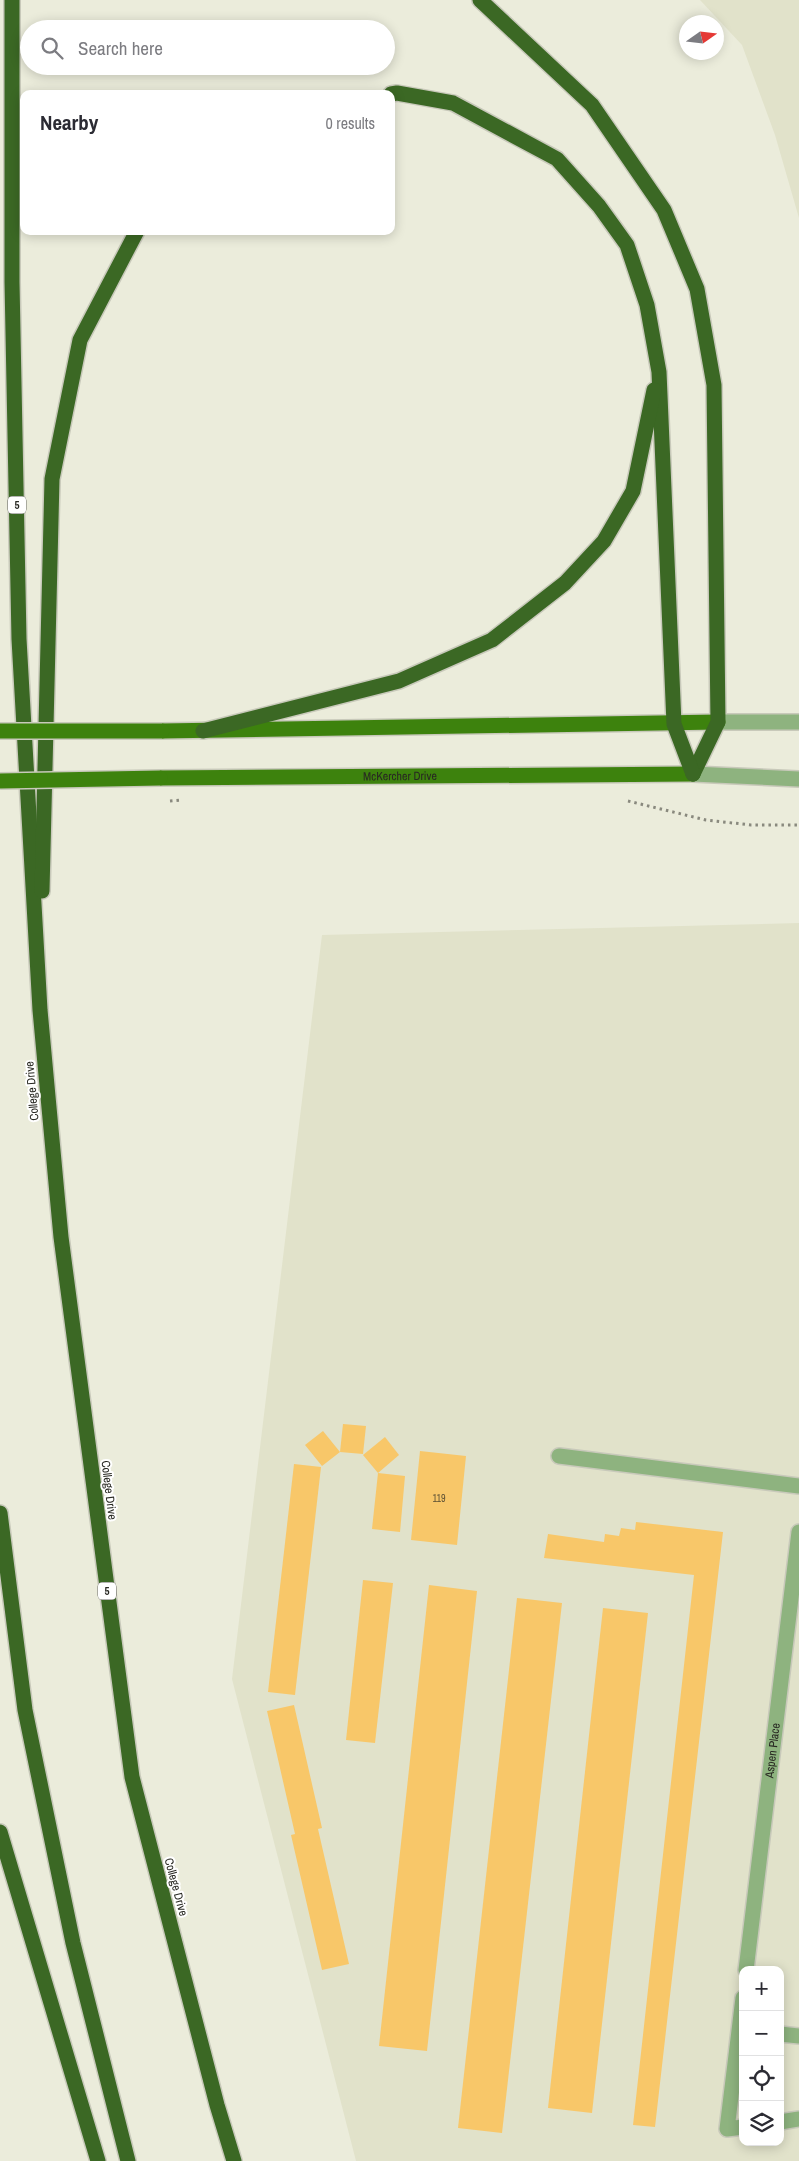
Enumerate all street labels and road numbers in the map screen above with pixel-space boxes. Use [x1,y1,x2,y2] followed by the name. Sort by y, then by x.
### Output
[8,496,26,514] road number: 5
[363,768,437,784] street label: McKercher Drive
[21,1061,43,1121] street label: College Drive
[97,1459,121,1521] street label: College Drive
[98,1582,116,1600] road number: 5
[761,1722,784,1780] street label: Aspen Place
[161,1856,191,1918] street label: College Drive

